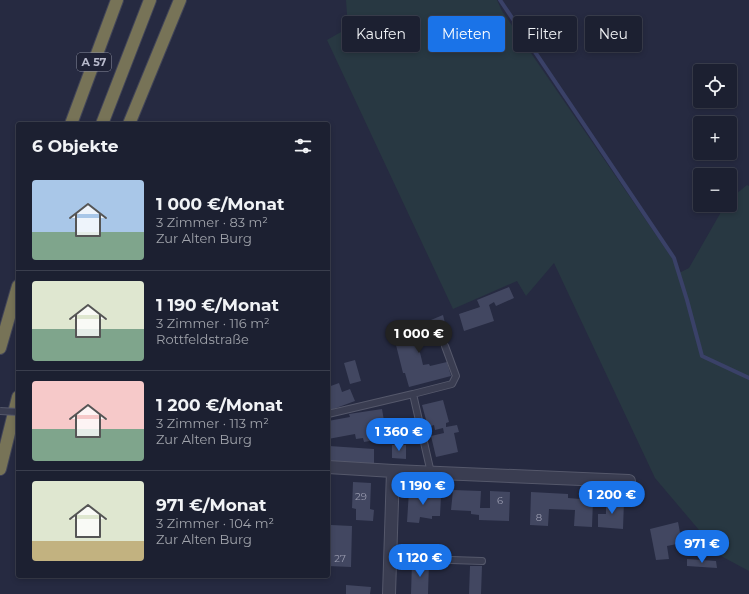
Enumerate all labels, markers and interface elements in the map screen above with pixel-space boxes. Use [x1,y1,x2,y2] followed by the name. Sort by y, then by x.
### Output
[342,16,420,52] chip: Kaufen
[428,16,505,52] chip: Mieten
[513,16,577,52] chip: Filter
[585,16,642,52] chip: Neu
[77,53,111,71] road number: A 57
[693,64,737,212] map controls
[693,64,737,108] button: locate
[693,116,737,160] button: +
[292,135,314,157] icon: filters
[32,136,119,156] text: 6 Objekte
[693,168,737,212] button: −
[156,194,284,214] text: 1 000 €/Monat
[64,196,112,244] icon: home
[156,214,268,230] text: 3 Zimmer · 83 m²
[156,230,252,246] text: Zur Alten Burg
[156,295,279,315] text: 1 190 €/Monat
[64,297,112,345] icon: home
[156,315,270,331] text: 3 Zimmer · 116 m²
[382,320,456,354] pin: 1 000 €
[394,325,444,341] text: 1 000 €
[156,331,249,347] text: Rottfeldstraße
[156,395,283,415] text: 1 200 €/Monat
[64,397,112,445] icon: home
[156,415,269,431] text: 3 Zimmer · 113 m²
[362,418,436,452] pin: 1 360 €
[375,423,423,439] text: 1 360 €
[156,431,252,447] text: Zur Alten Burg
[386,472,460,506] pin: 1 190 €
[400,477,446,493] text: 1 190 €
[575,481,649,515] pin: 1 200 €
[588,486,636,502] text: 1 200 €
[355,490,367,503] house number: 29
[497,494,503,507] house number: 6
[156,495,266,515] text: 971 €/Monat
[64,497,112,545] icon: home
[536,511,542,524] house number: 8
[156,515,274,531] text: 3 Zimmer · 104 m²
[674,530,730,564] pin: 971 €
[156,531,252,547] text: Zur Alten Burg
[684,535,720,551] text: 971 €
[383,544,457,578] pin: 1 120 €
[398,549,442,565] text: 1 120 €
[334,552,346,565] house number: 27

